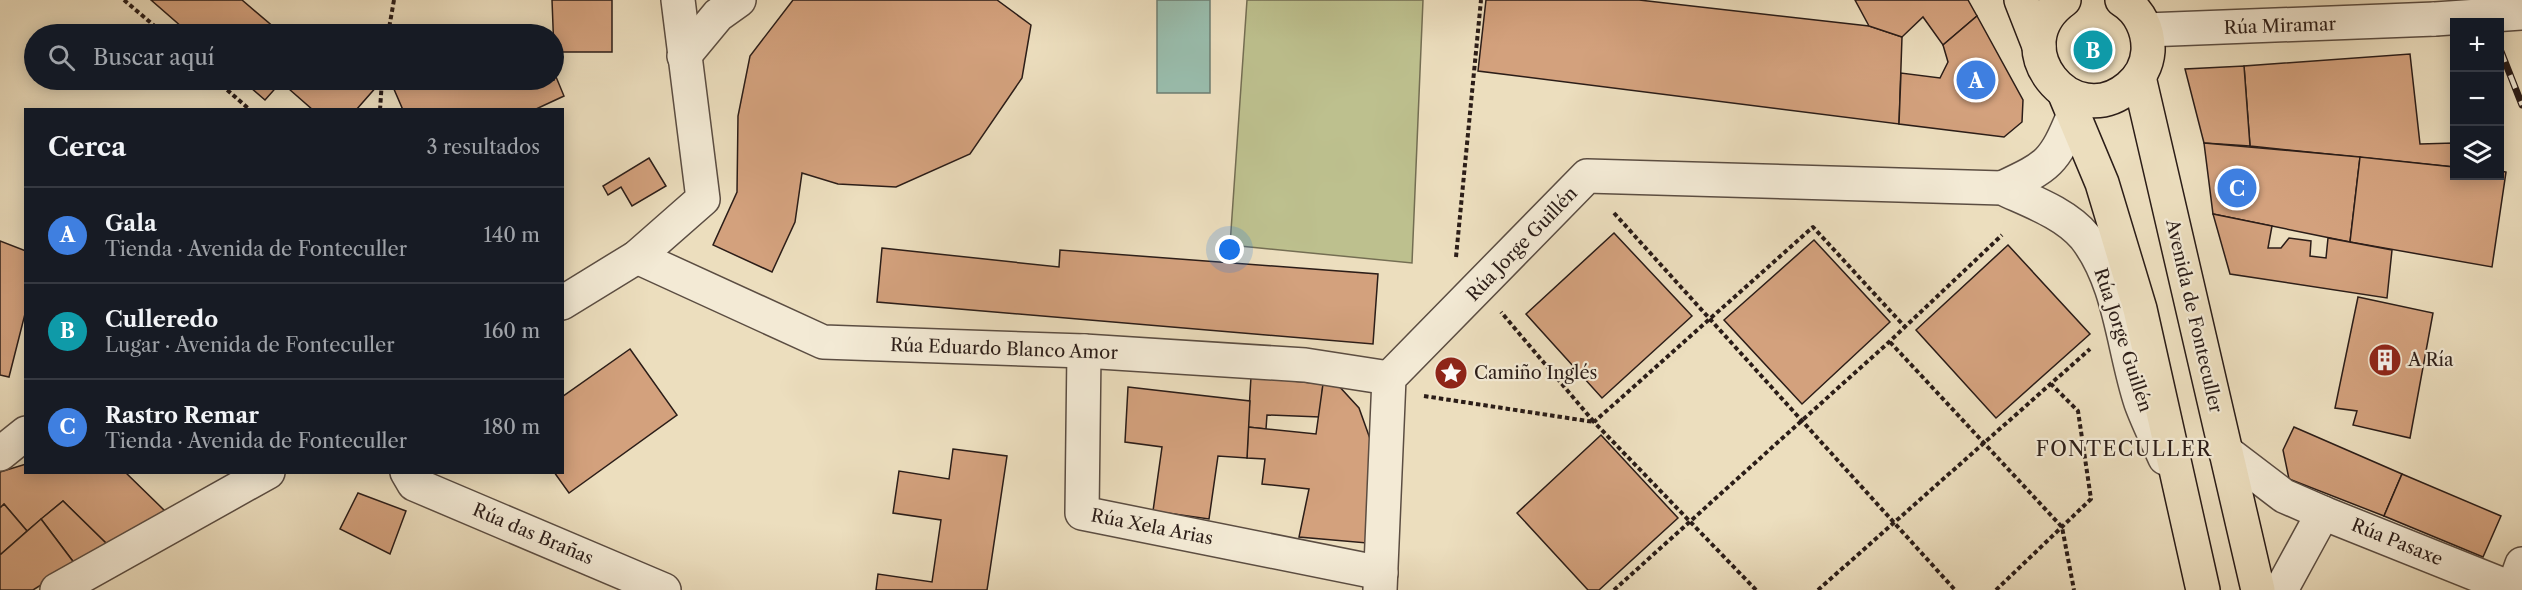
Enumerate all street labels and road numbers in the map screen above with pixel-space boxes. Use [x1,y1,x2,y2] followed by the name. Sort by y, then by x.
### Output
[2223,13,2337,39] street label: Rúa Miramar
[1462,182,1582,306] street label: Rúa Jorge Guillén
[2161,216,2227,415] street label: Avenida de Fonteculler
[2089,265,2157,415] street label: Rúa Jorge Guillén
[890,334,1119,364] street label: Rúa Eduardo Blanco Amor
[469,499,597,569] street label: Rúa das Brañas
[1089,504,1215,550] street label: Rúa Xela Arias
[2348,514,2446,570] street label: Rúa Pasaxe

